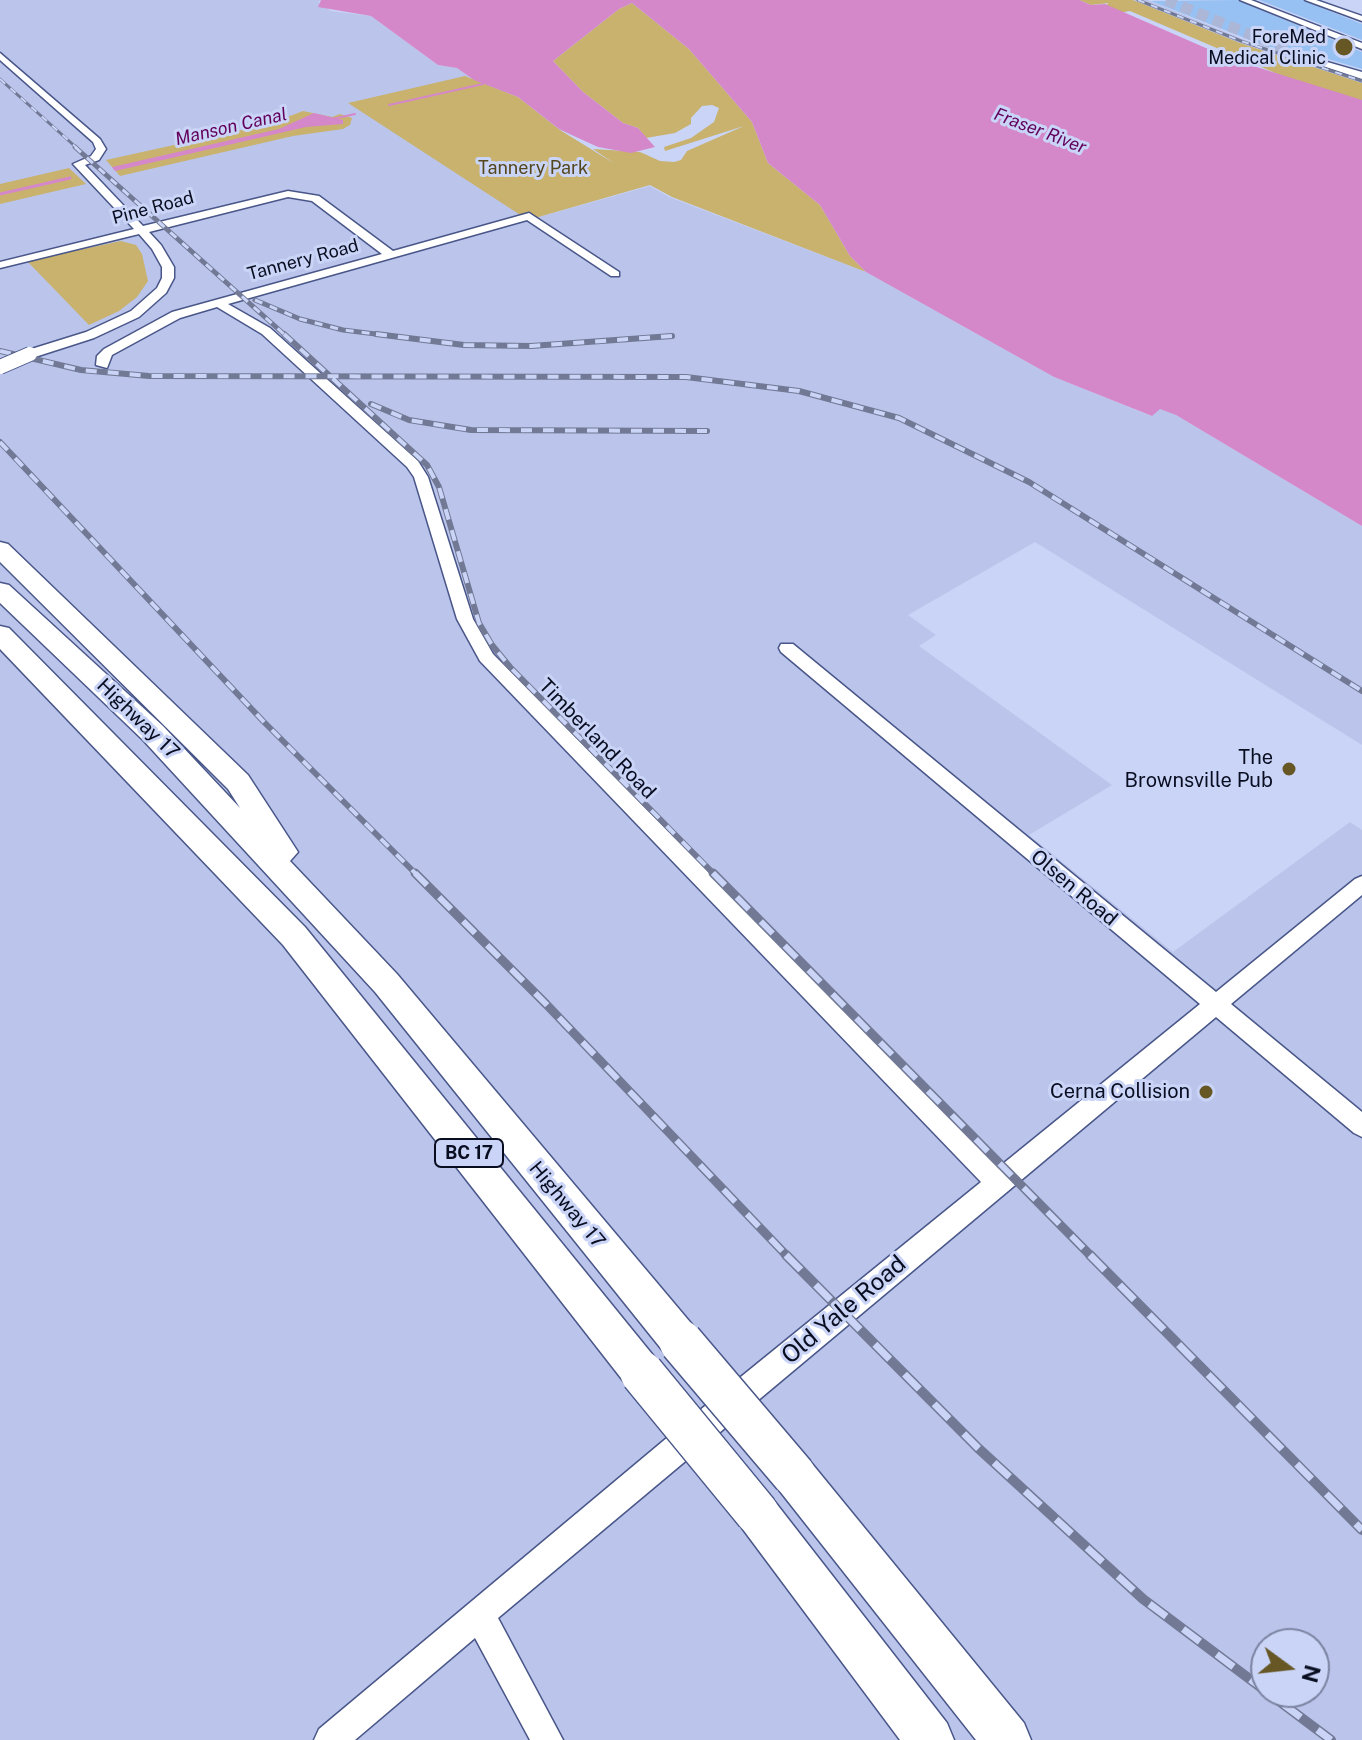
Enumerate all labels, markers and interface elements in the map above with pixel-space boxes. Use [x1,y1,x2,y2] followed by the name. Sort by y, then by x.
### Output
[1208,26,1326,68] place label: ForeMed Medical Clinic
[1333,36,1355,58] marker: ForeMed Medical Clinic
[173,104,289,150] water label: Manson Canal
[991,104,1089,158] water label: Fraser River
[478,157,588,179] park label: Tannery Park
[110,187,196,229] street label: Pine Road
[245,235,361,285] street label: Tannery Road
[92,674,184,764] street label: Highway 17
[533,674,661,804] street label: Timberland Road
[1125,746,1273,793] place label: The Brownsville Pub
[1280,760,1298,778] marker: The Brownsville Pub
[1026,845,1122,931] street label: Olsen Road
[1050,1080,1190,1104] place label: Cerna Collision
[1197,1083,1215,1101] marker: Cerna Collision
[435,1139,503,1167] road number: BC 17
[524,1157,610,1253] street label: Highway 17
[776,1250,912,1370] street label: Old Yale Road
[1250,1628,1330,1708] north arrow
[1296,1662,1326,1685] text: N

